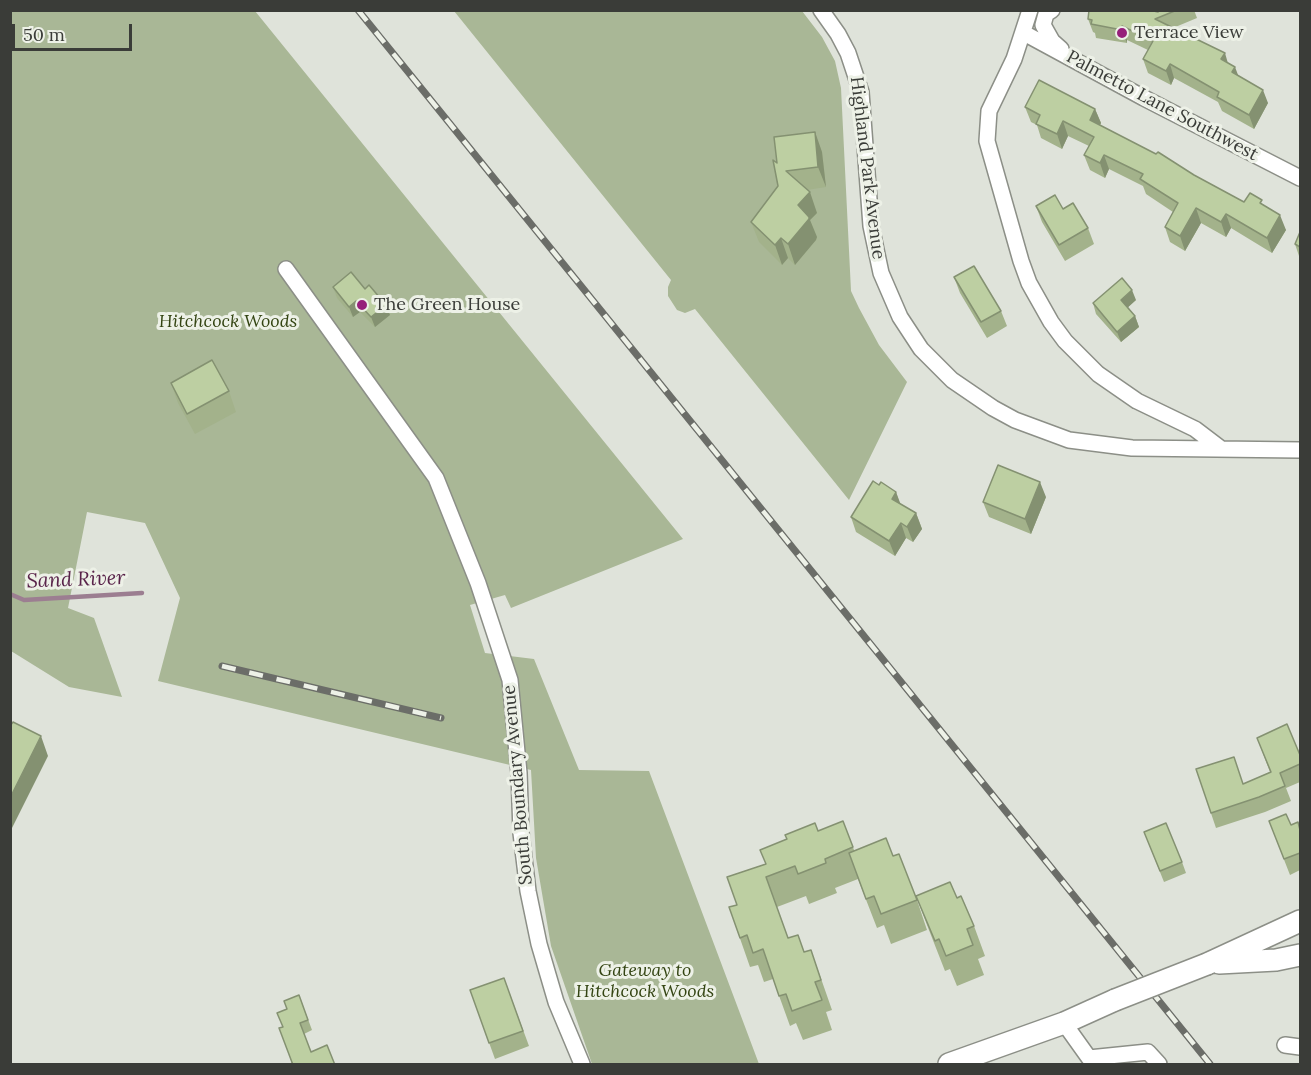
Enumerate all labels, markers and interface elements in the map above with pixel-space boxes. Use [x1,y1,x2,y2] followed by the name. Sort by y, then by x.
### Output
[15,12,135,50] scale bar
[1134,22,1244,44] place label: Terrace View
[23,23,65,46] text: 50 m
[1115,26,1129,40] marker: Terrace View
[1062,46,1262,166] street label: Palmetto Lane Southwest
[845,75,889,261] street label: Highland Park Avenue
[374,294,520,316] place label: The Green House
[355,298,369,312] marker: The Green House
[159,311,297,333] park label: Hitchcock Woods
[26,566,126,594] water label: Sand River
[498,684,538,886] street label: South Boundary Avenue
[576,960,714,1002] park label: Gateway to Hitchcock Woods

